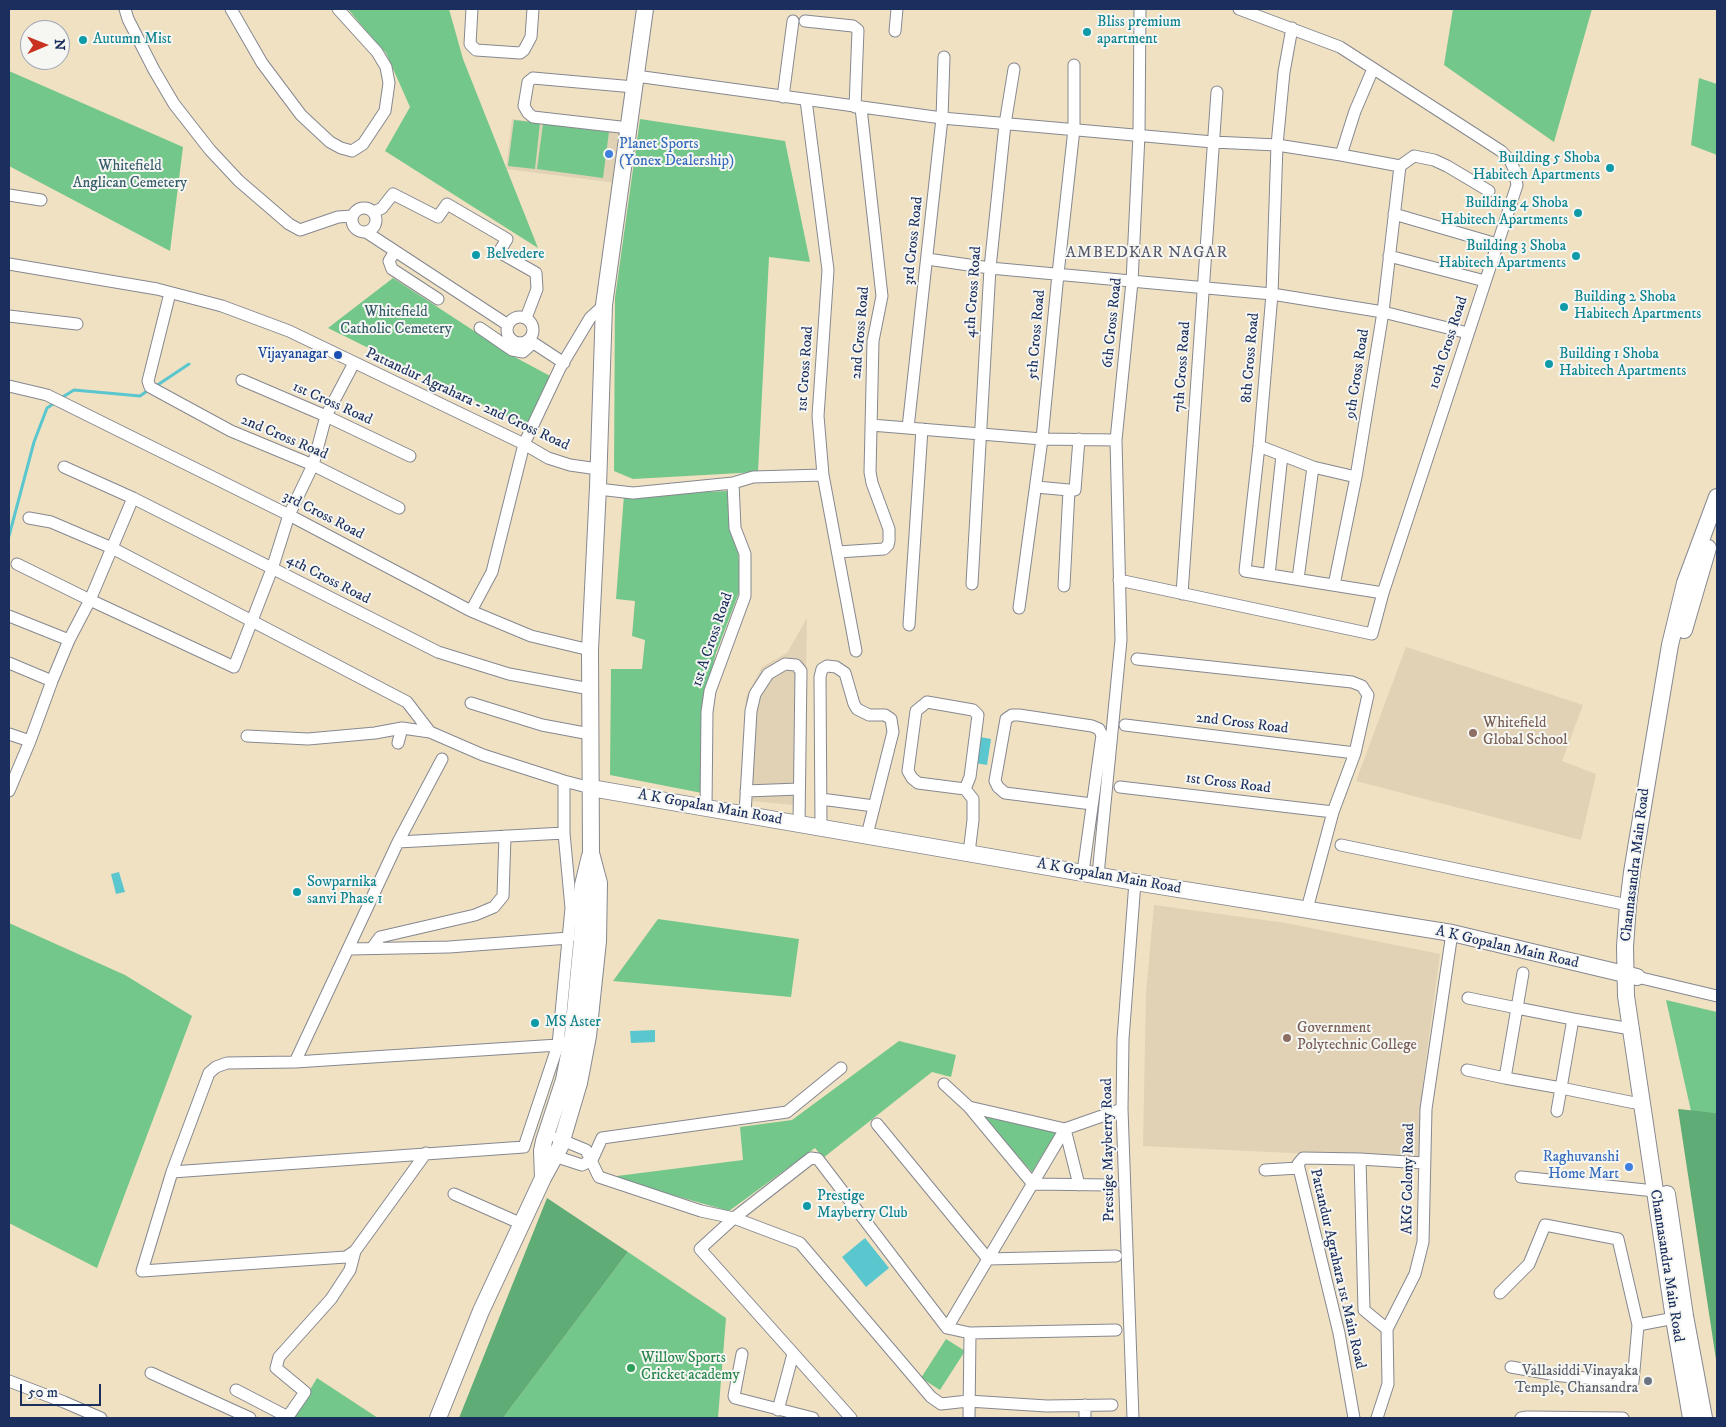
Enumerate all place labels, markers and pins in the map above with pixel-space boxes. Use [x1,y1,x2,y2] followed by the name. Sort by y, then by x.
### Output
[1097,14,1181,49] place label: Bliss premium apartment
[1081,26,1093,38] marker: Bliss premium apartment
[93,31,172,49] place label: Autumn Mist
[77,34,89,46] marker: Autumn Mist
[619,136,734,171] place label: Planet Sports (Yonex Dealership)
[603,148,615,160] marker: Planet Sports (Yonex Dealership)
[1473,150,1600,185] place label: Building 5 Shoba Habitech Apartments
[1604,162,1616,174] marker: Building 5 Shoba Habitech Apartments
[1441,195,1568,230] place label: Building 4 Shoba Habitech Apartments
[1572,207,1584,219] marker: Building 4 Shoba Habitech Apartments
[1439,238,1566,273] place label: Building 3 Shoba Habitech Apartments
[486,246,544,264] place label: Belvedere
[470,249,482,261] marker: Belvedere
[1570,250,1582,262] marker: Building 3 Shoba Habitech Apartments
[1574,289,1701,324] place label: Building 2 Shoba Habitech Apartments
[1558,301,1570,313] marker: Building 2 Shoba Habitech Apartments
[258,346,328,364] place label: Vijayanagar
[1559,346,1686,381] place label: Building 1 Shoba Habitech Apartments
[332,349,344,361] marker: Vijayanagar
[1543,358,1555,370] marker: Building 1 Shoba Habitech Apartments
[1483,715,1568,750] place label: Whitefield Global School
[1467,727,1479,739] marker: Whitefield Global School
[307,874,383,909] place label: Sowparnika sanvi Phase 1
[291,886,303,898] marker: Sowparnika sanvi Phase 1
[545,1014,601,1032] place label: MS Aster
[529,1017,541,1029] marker: MS Aster
[1297,1020,1417,1055] place label: Government Polytechnic College
[1281,1032,1293,1044] marker: Government Polytechnic College
[1543,1149,1619,1184] place label: Raghuvanshi Home Mart
[1623,1161,1635,1173] marker: Raghuvanshi Home Mart
[817,1188,908,1223] place label: Prestige Mayberry Club
[801,1200,813,1212] marker: Prestige Mayberry Club
[641,1350,740,1385] place label: Willow Sports Cricket academy
[625,1362,637,1374] marker: Willow Sports Cricket academy
[1515,1363,1638,1398] place label: Vallasiddi Vinayaka Temple, Chansandra
[1642,1375,1654,1387] marker: Vallasiddi Vinayaka Temple, Chansandra

